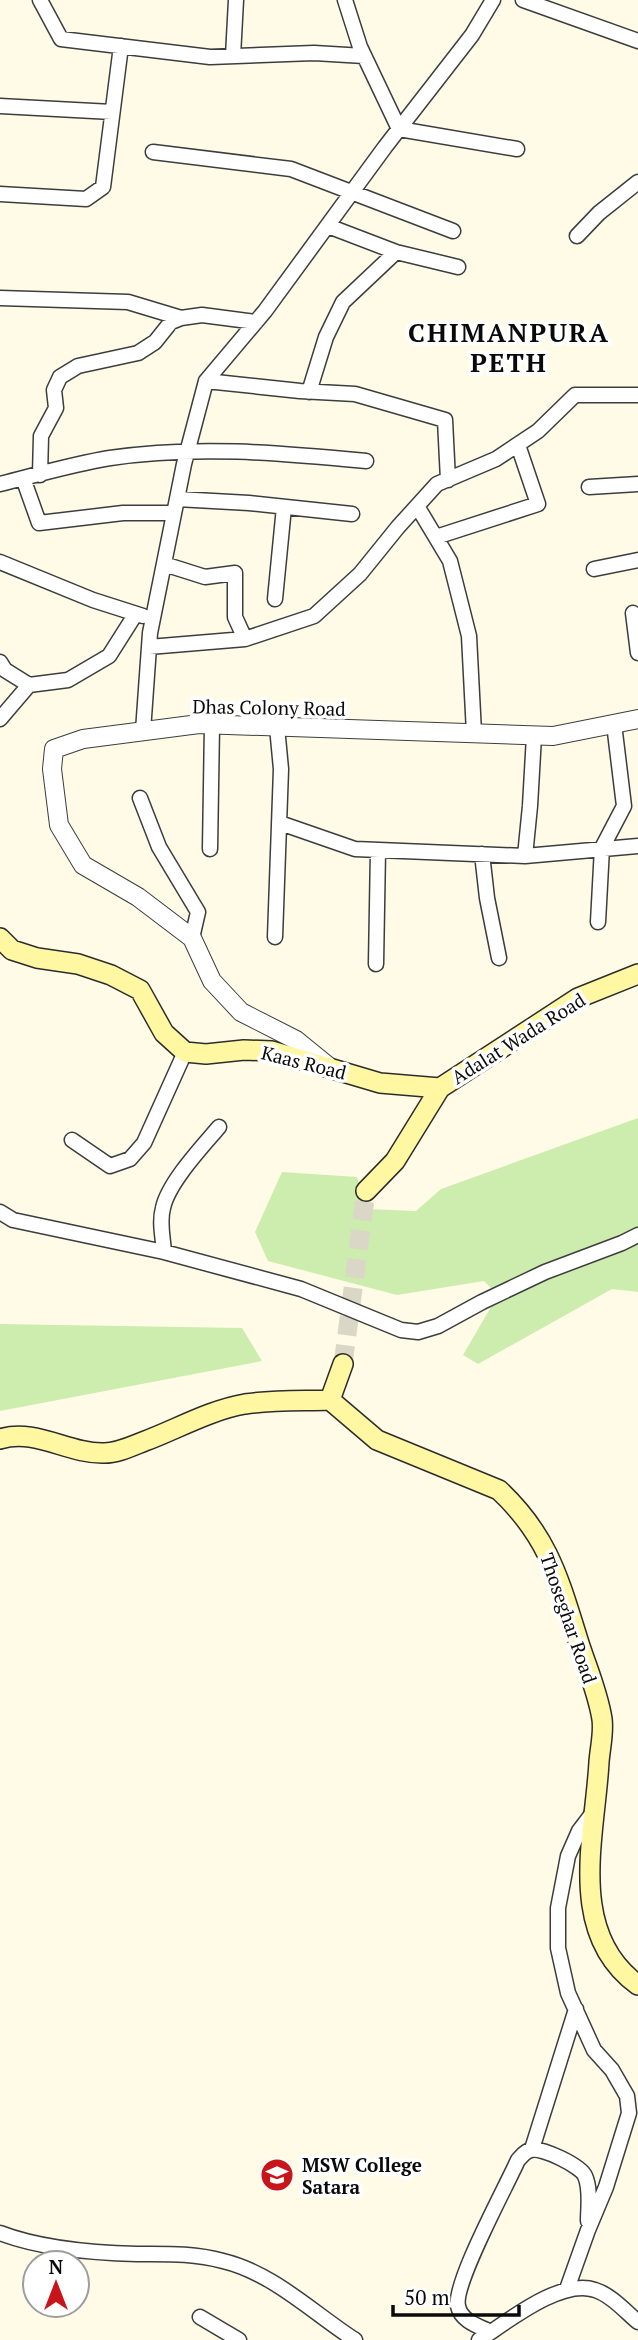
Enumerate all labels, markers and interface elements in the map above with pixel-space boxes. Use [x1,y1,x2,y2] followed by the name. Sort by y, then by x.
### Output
[408,315,610,379] district label: CHIMANPURA PETH
[192,693,346,721] street label: Dhas Colony Road
[446,987,590,1089] street label: Adalat Wada Road
[259,1039,350,1085] street label: Kaas Road
[535,1550,603,1687] street label: Thoseghar Road
[302,2152,422,2199] place label: MSW College Satara
[258,2156,296,2194] school or university icon: MSW College Satara
[21,2249,91,2319] north arrow
[49,2254,64,2279] text: N
[393,2274,519,2318] scale bar
[404,2283,450,2311] text: 50 m

